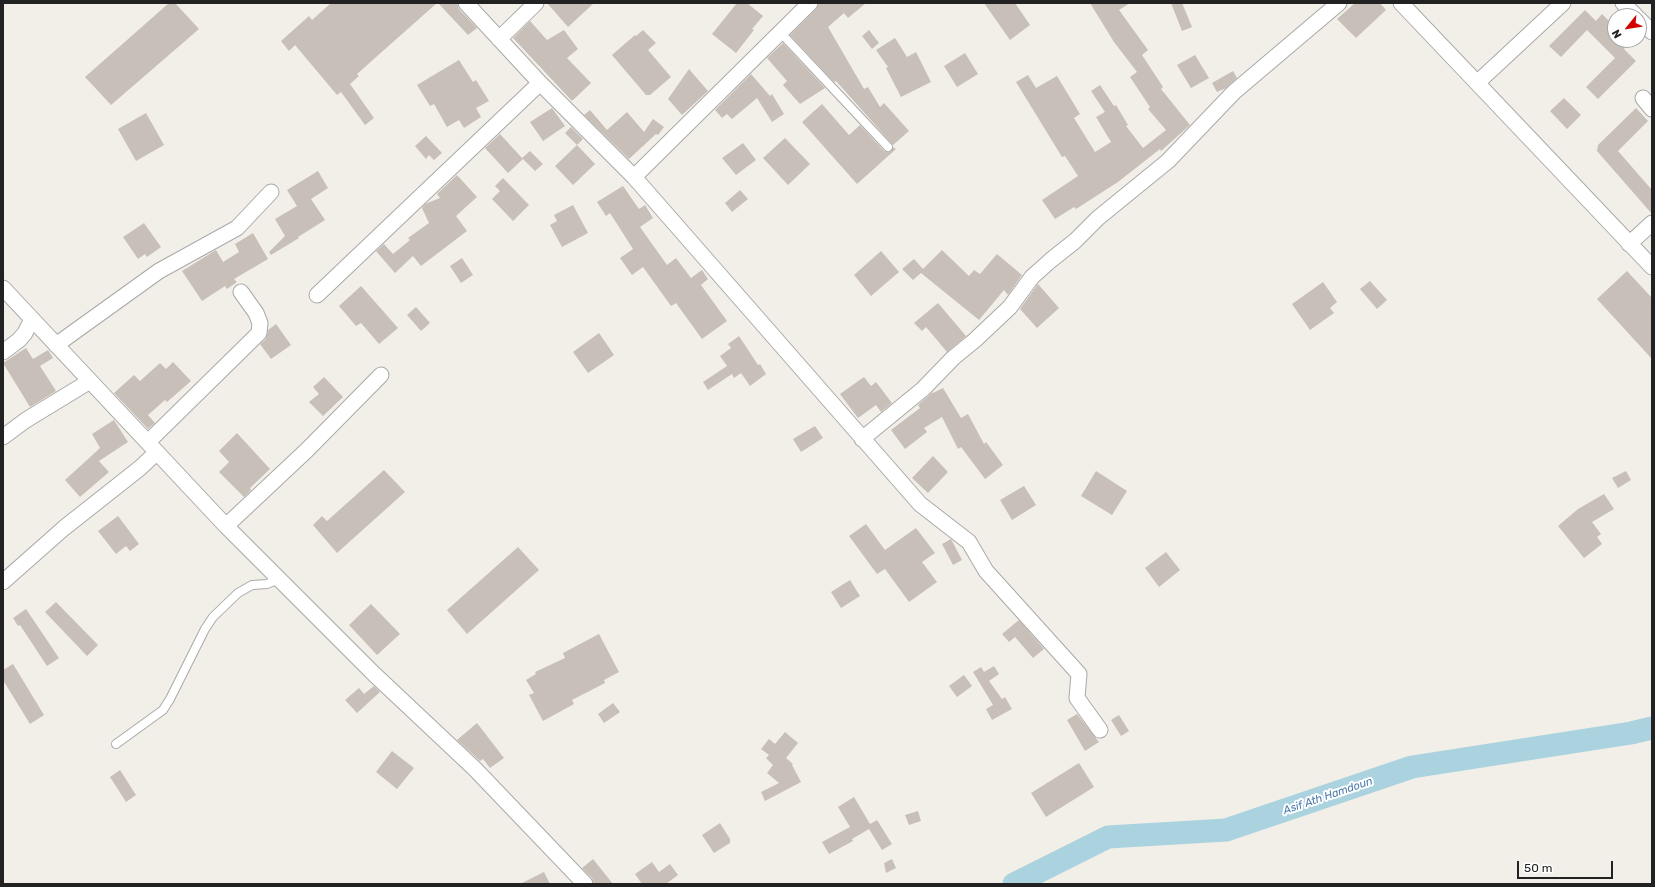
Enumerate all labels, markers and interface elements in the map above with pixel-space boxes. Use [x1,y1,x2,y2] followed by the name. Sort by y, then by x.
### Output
[1607,8,1647,48] north arrow
[1609,27,1625,40] text: N
[1282,775,1374,817] water label: Asif Ath Hamdoun
[1519,853,1615,879] scale bar
[1524,861,1552,875] text: 50 m

